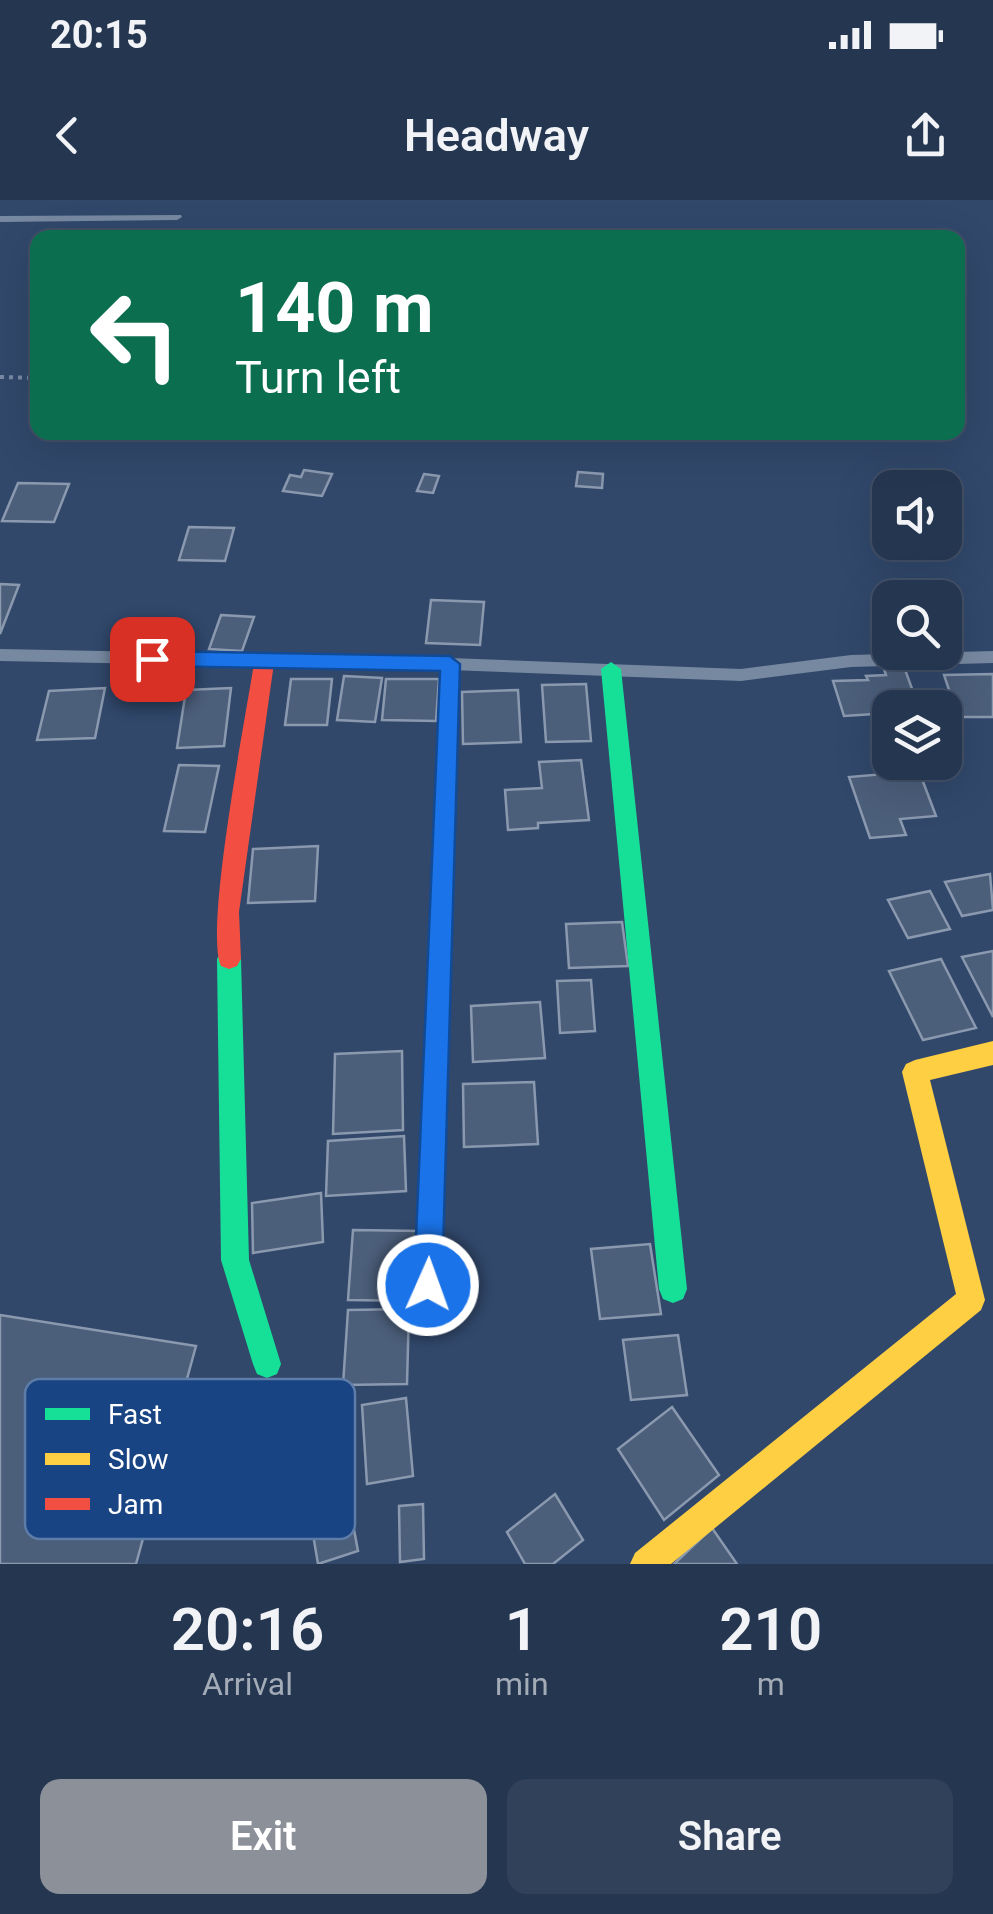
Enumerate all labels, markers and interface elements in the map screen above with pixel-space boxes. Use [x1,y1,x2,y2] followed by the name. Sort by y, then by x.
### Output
[50,13,148,57] text: 20:15
[40,108,95,163] icon: back
[898,108,953,163] icon: share
[404,109,589,162] text: Headway
[235,267,434,349] text: 140 m
[70,270,200,400] icon: left
[235,351,401,404] text: Turn left
[872,470,962,780] map controls
[872,470,962,560] button: sound
[872,580,962,670] button: search
[110,617,195,702] pin
[125,632,180,687] icon: arrive
[872,690,962,780] button: layers
[376,1233,480,1337] position arrow
[25,1379,355,1539] legend
[108,1398,162,1431] text: Fast
[108,1443,168,1476] text: Slow
[108,1488,163,1521] text: Jam
[171,1594,324,1665] text: 20:16
[505,1594,539,1665] text: 1
[719,1594,822,1665] text: 210
[202,1665,293,1703] text: Arrival
[495,1665,549,1703] text: min
[757,1665,785,1703] text: m
[40,1779,487,1894] button: Exit
[507,1779,953,1894] button: Share

